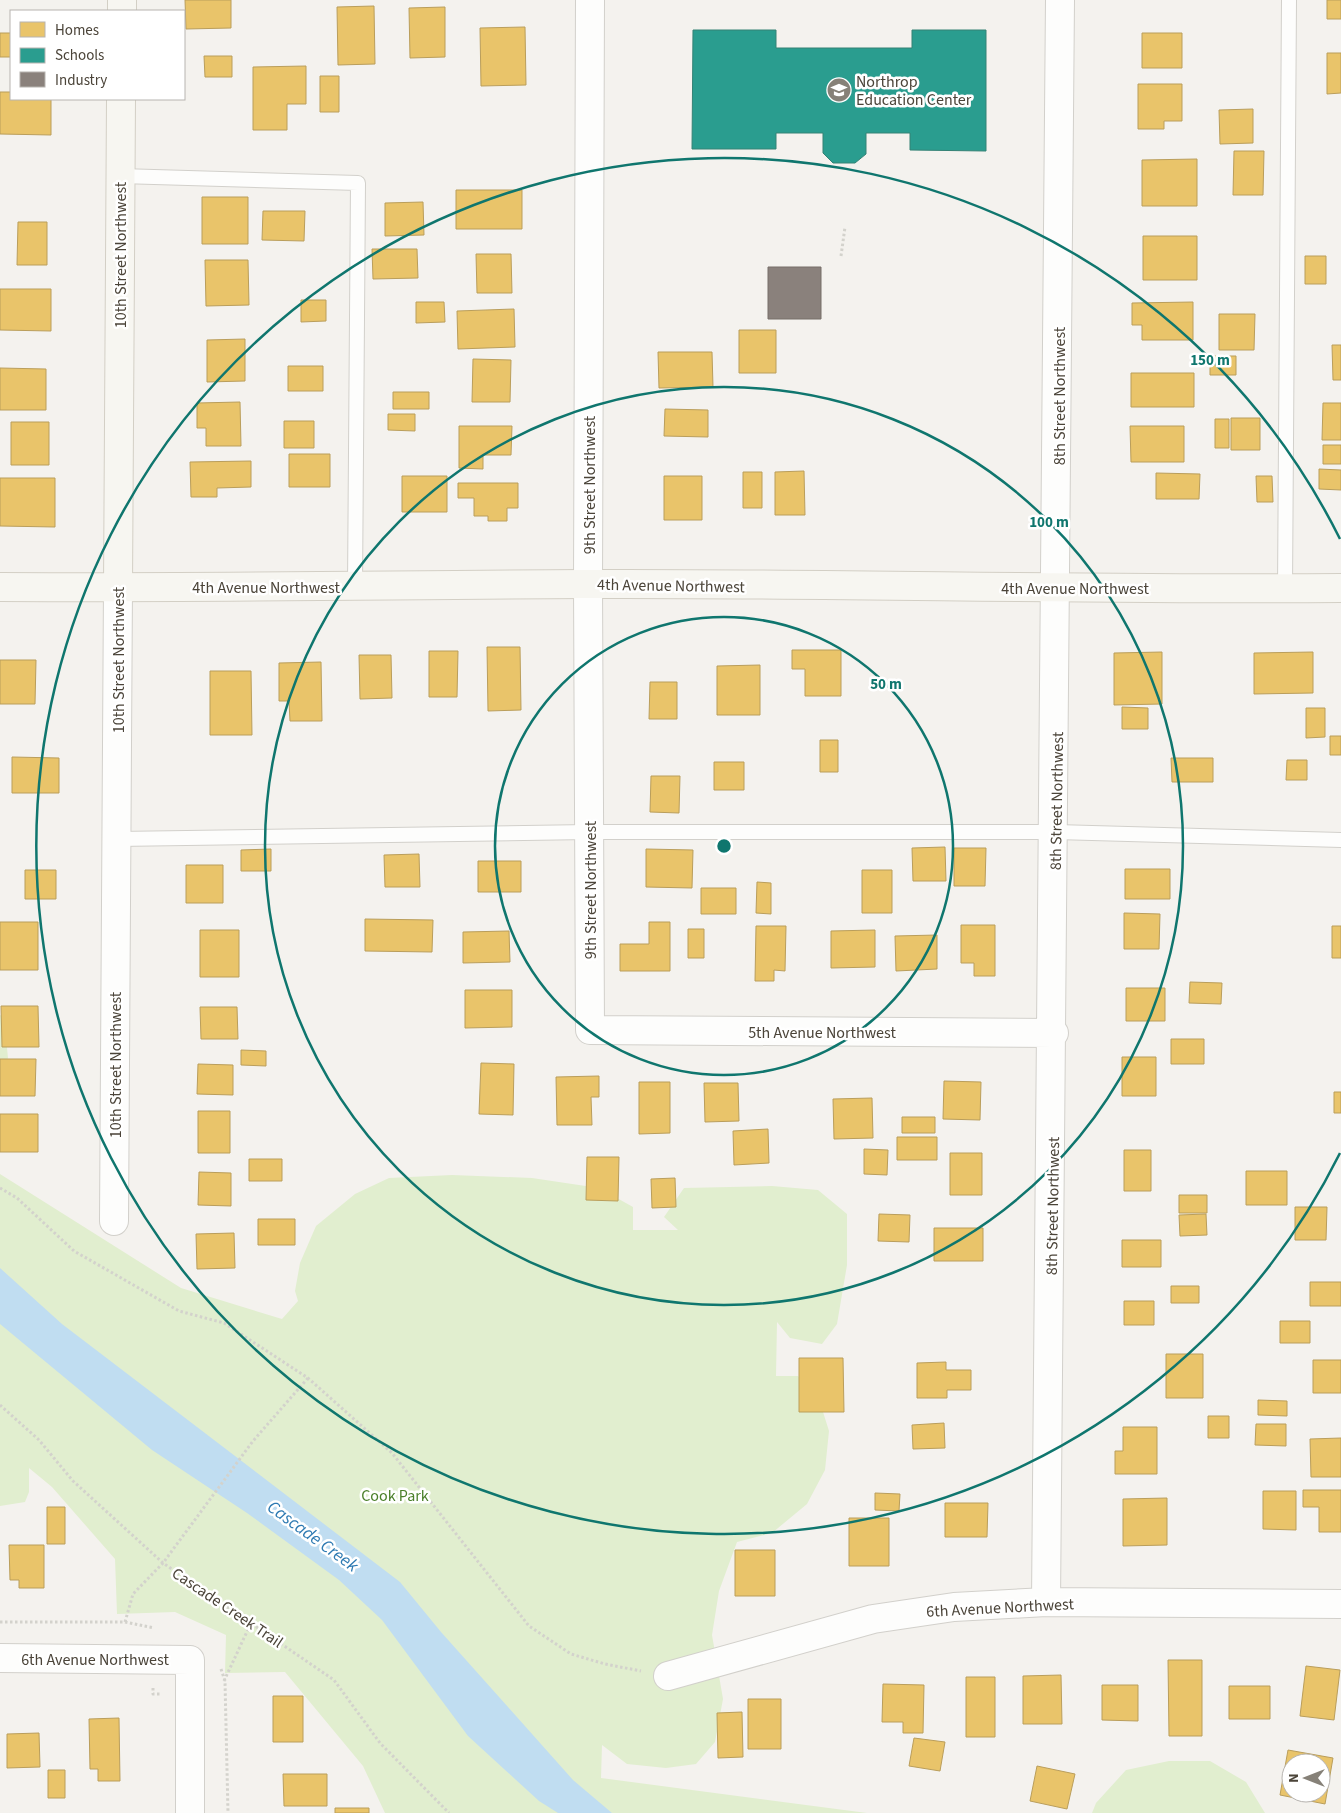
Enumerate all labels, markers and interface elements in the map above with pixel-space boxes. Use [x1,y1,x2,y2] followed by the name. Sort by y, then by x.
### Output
[10,10,185,100] legend
[55,20,99,41] text: Homes
[55,45,104,66] text: Schools
[55,70,107,91] text: Industry
[856,71,972,111] place label: Northrop Education Center
[826,77,852,103] school or university icon: Northrop Education Center
[110,181,132,328] street label: 10th Street Northwest
[1049,326,1071,465] street label: 8th Street Northwest
[1190,350,1230,371] text: 150 m
[579,415,601,554] street label: 9th Street Northwest
[1029,512,1069,533] text: 100 m
[597,574,746,598] street label: 4th Avenue Northwest
[192,577,340,599] street label: 4th Avenue Northwest
[1001,578,1149,600] street label: 4th Avenue Northwest
[108,586,130,733] street label: 10th Street Northwest
[870,674,902,695] text: 50 m
[1045,731,1069,870] street label: 8th Street Northwest
[580,820,602,959] street label: 9th Street Northwest
[715,837,733,855] centre of rings
[105,991,127,1138] street label: 10th Street Northwest
[748,1022,896,1044] street label: 5th Avenue Northwest
[1041,1136,1065,1275] street label: 8th Street Northwest
[361,1485,429,1507] park label: Cook Park
[262,1495,364,1578] water label: Cascade Creek
[168,1562,287,1653] street label: Cascade Creek Trail
[926,1593,1075,1623] street label: 6th Avenue Northwest
[21,1649,169,1671] street label: 6th Avenue Northwest
[1281,1753,1331,1803] north arrow
[1284,1773,1304,1783] text: N

